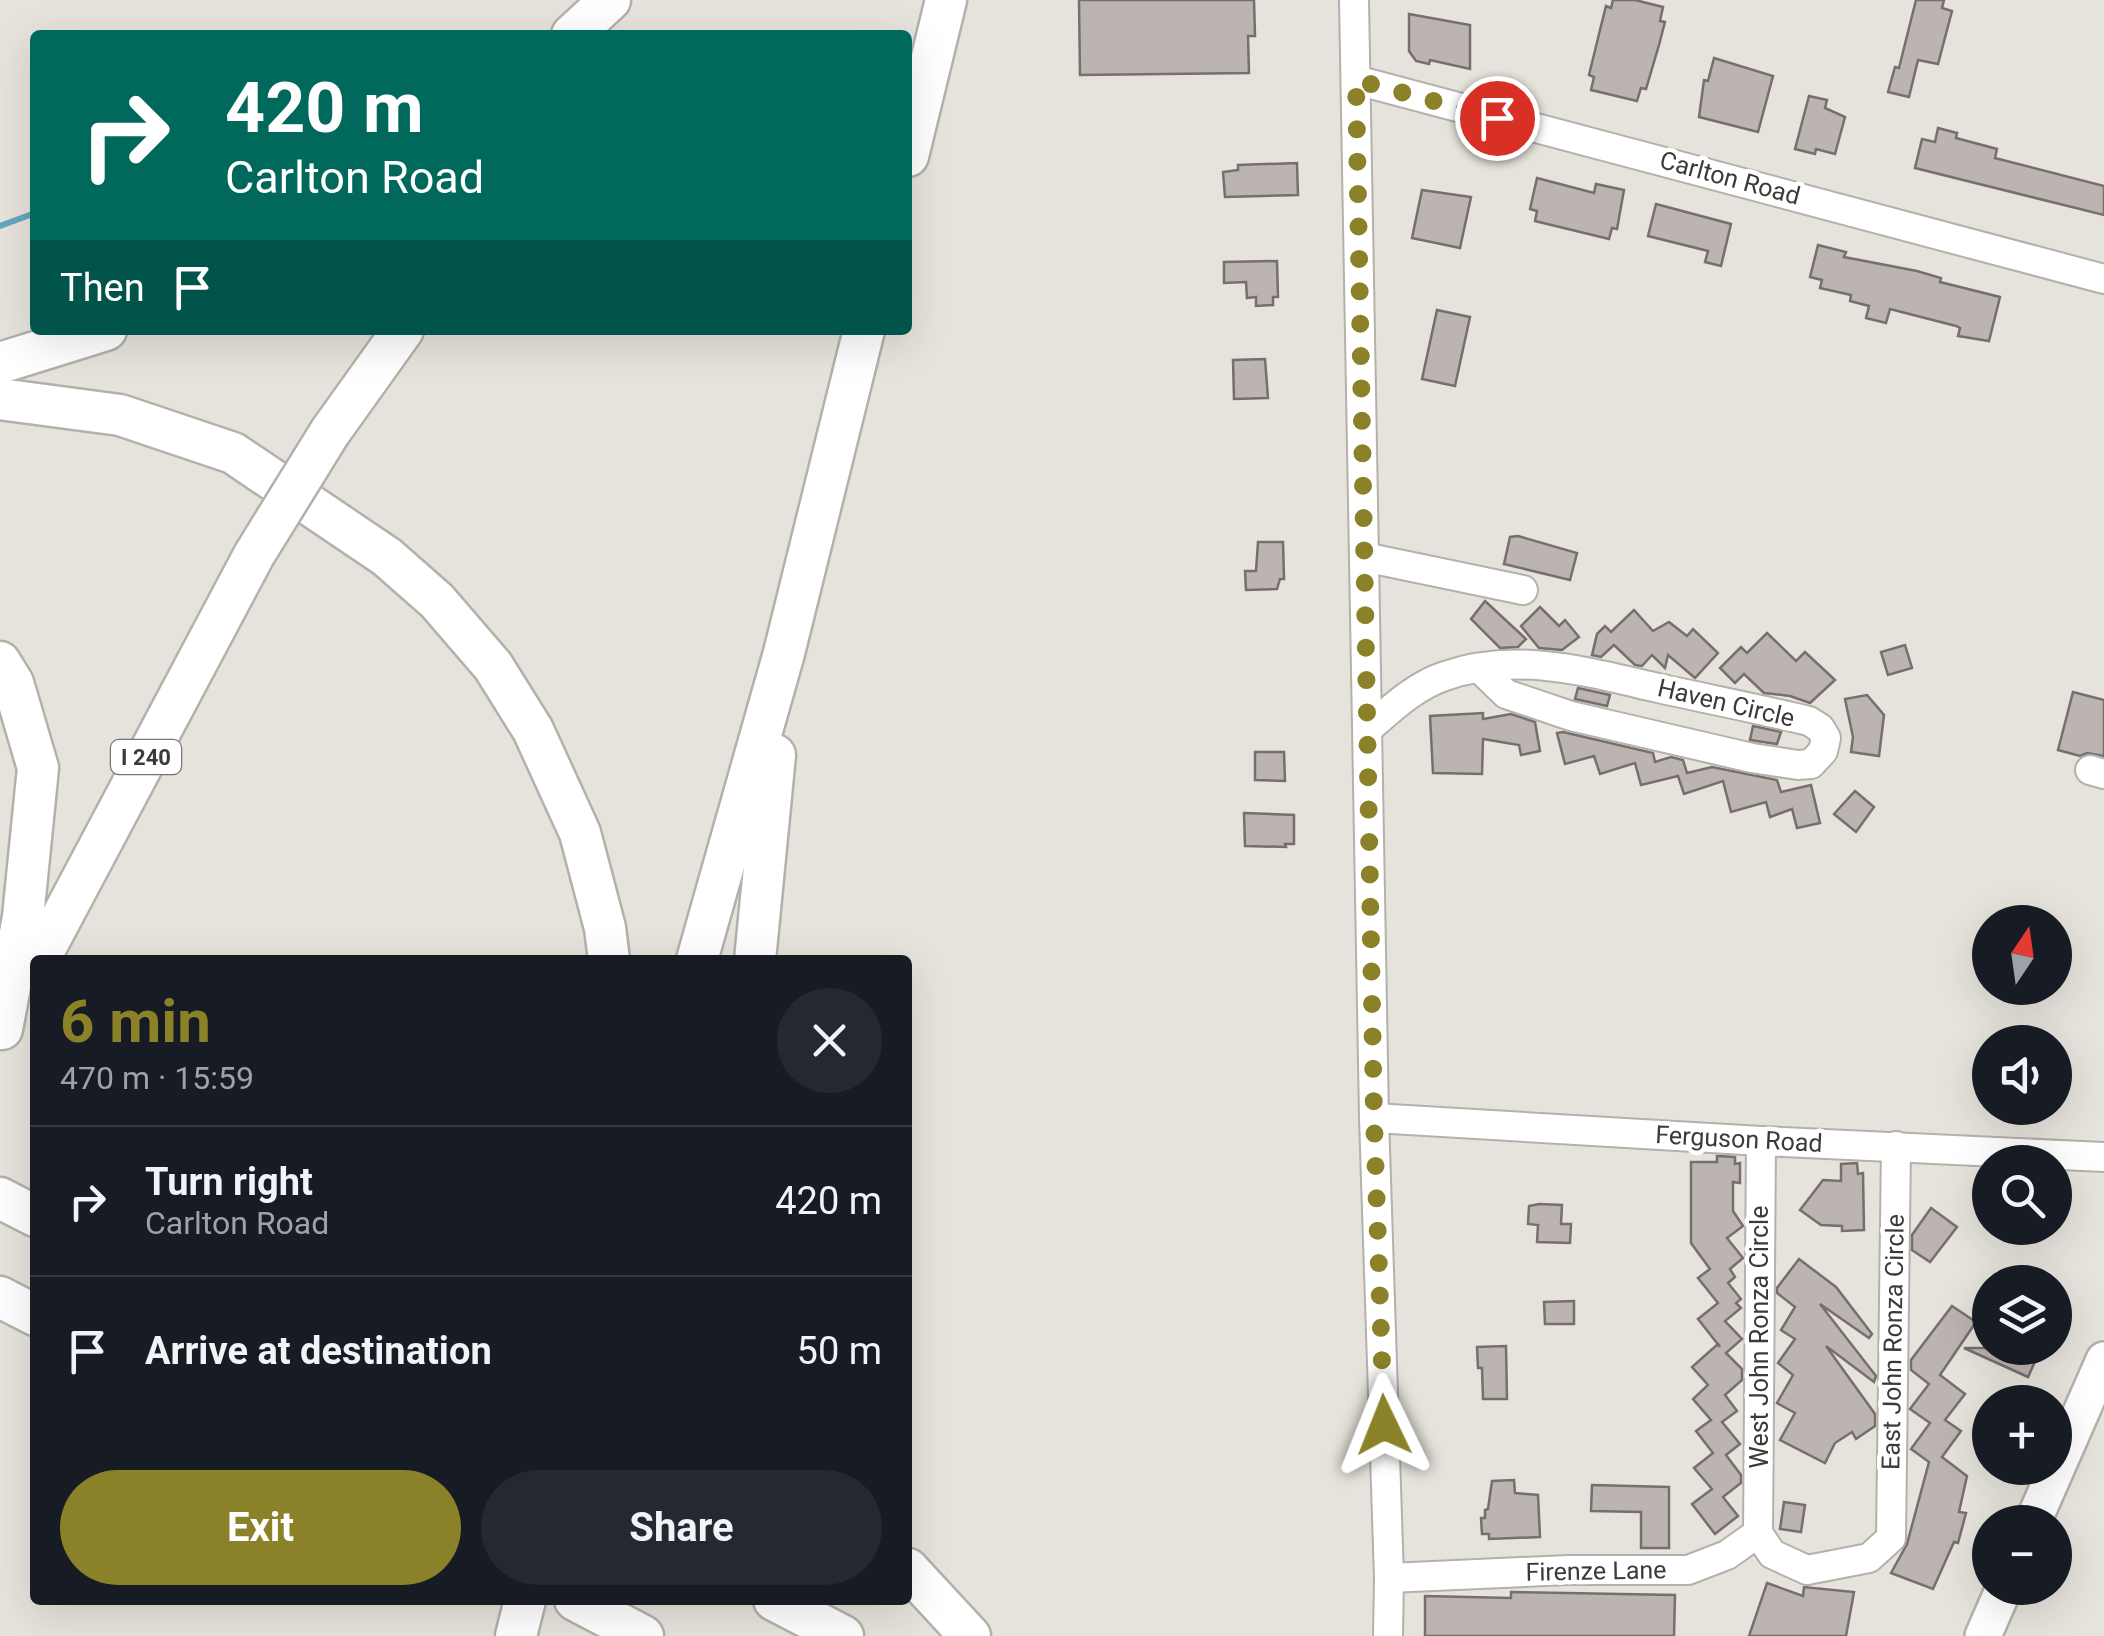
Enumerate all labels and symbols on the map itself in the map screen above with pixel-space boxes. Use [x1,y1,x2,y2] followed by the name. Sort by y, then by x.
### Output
[1455,76,1540,161] pin
[1657,145,1803,211] street label: Carlton Road
[1655,673,1797,733] street label: Haven Circle
[111,740,181,774] road number: I 240
[1972,905,2072,1005] north arrow
[1655,1120,1823,1158] street label: Ferguson Road
[1745,1206,1774,1468] street label: West John Ronza Circle
[1876,1214,1910,1470] street label: East John Ronza Circle
[1332,1373,1436,1477] position arrow
[1525,1555,1667,1587] street label: Firenze Lane

